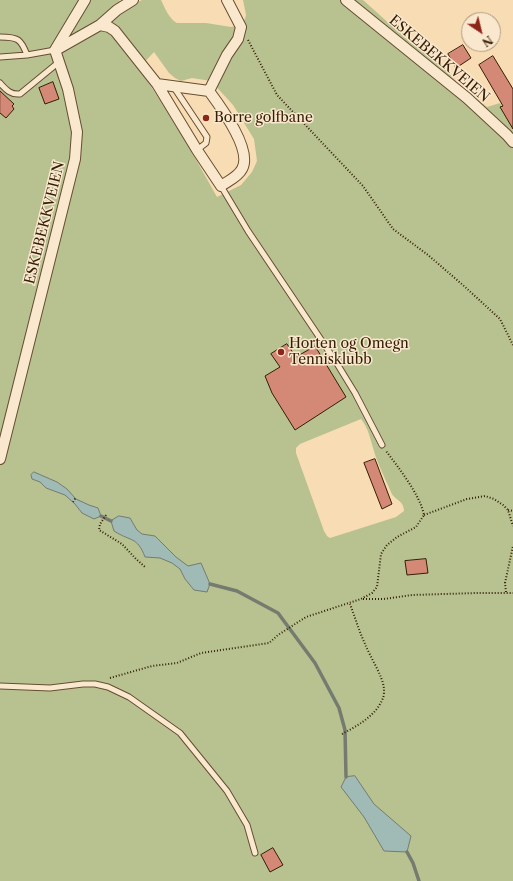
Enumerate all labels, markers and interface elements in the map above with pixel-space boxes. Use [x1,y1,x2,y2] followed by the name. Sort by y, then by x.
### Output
[385,12,493,106] street label: ESKEBEKKVEIEN
[461,12,501,52] north arrow
[214,110,313,126] place label: Borre golfbane
[201,113,211,123] marker: Borre golfbane
[22,160,68,286] street label: ESKEBEKKVEIEN
[289,336,409,368] place label: Horten og Omegn Tennisklubb
[276,347,286,357] marker: Horten og Omegn Tennisklubb

